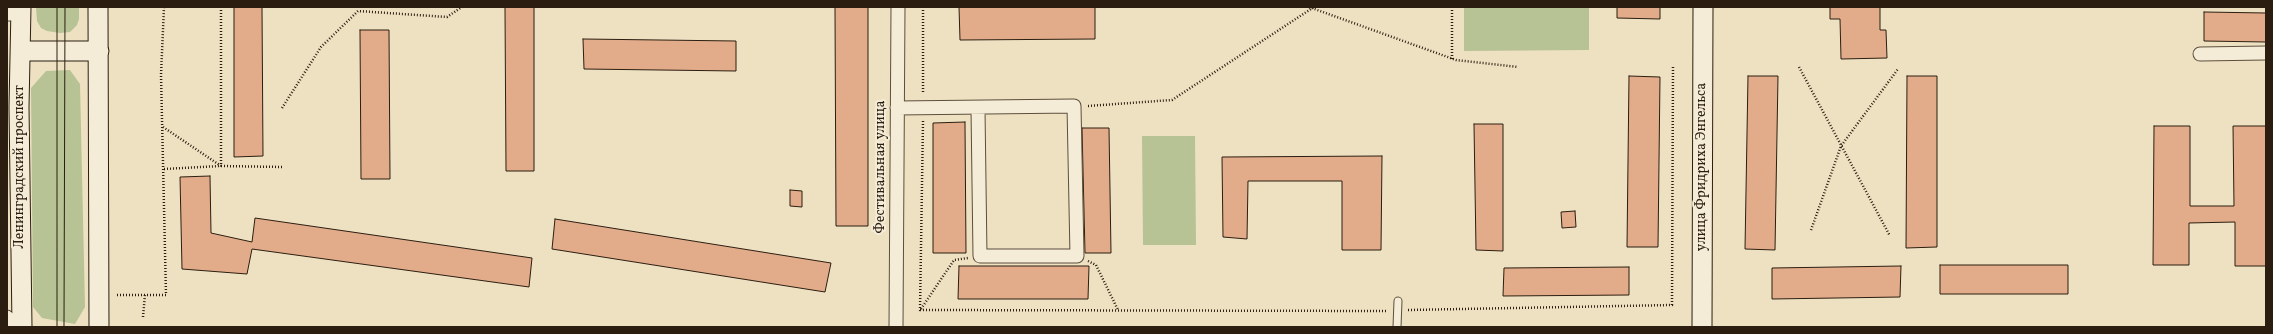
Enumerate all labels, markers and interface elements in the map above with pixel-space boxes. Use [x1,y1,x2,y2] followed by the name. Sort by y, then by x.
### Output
[1694,83,1710,251] street label: улица Фридриха Энгельса
[12,85,28,249] street label: Ленинградский проспект
[873,101,889,233] street label: Фестивальная улица

